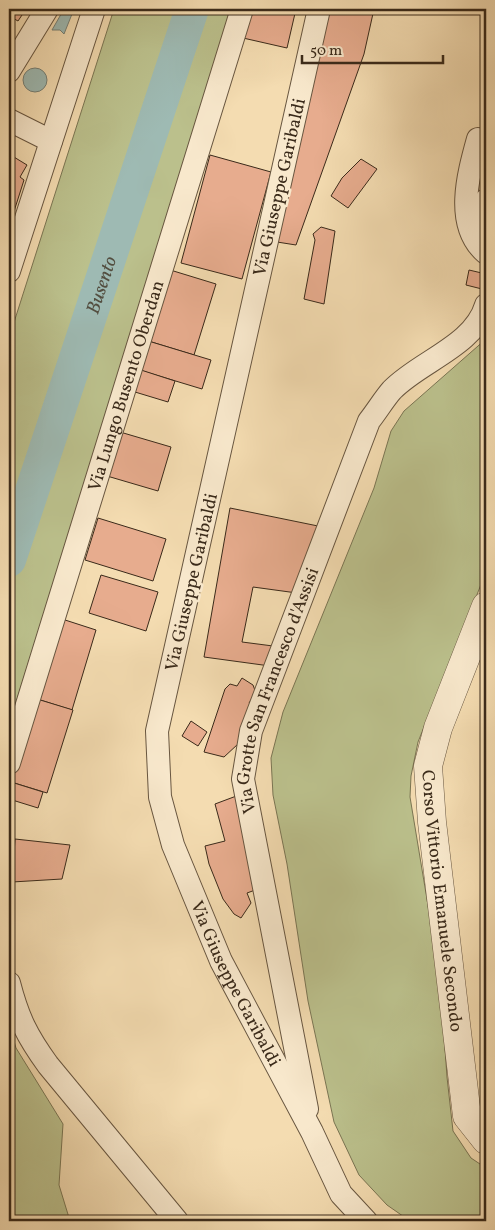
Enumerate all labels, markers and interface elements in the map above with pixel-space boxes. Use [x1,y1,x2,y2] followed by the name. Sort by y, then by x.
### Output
[302,32,444,64] scale bar
[310,41,342,62] text: 50 m
[248,96,313,279] street label: Via Giuseppe Garibaldi
[81,253,124,318] water label: Busento
[83,277,171,495] street label: Via Lungo Busento Oberdan
[160,491,225,674] street label: Via Giuseppe Garibaldi
[231,564,326,816] street label: Via Grotte San Francesco d'Assisi
[414,769,468,1033] street label: Corso Vittorio Emanuele Secondo
[183,897,286,1072] street label: Via Giuseppe Garibaldi

